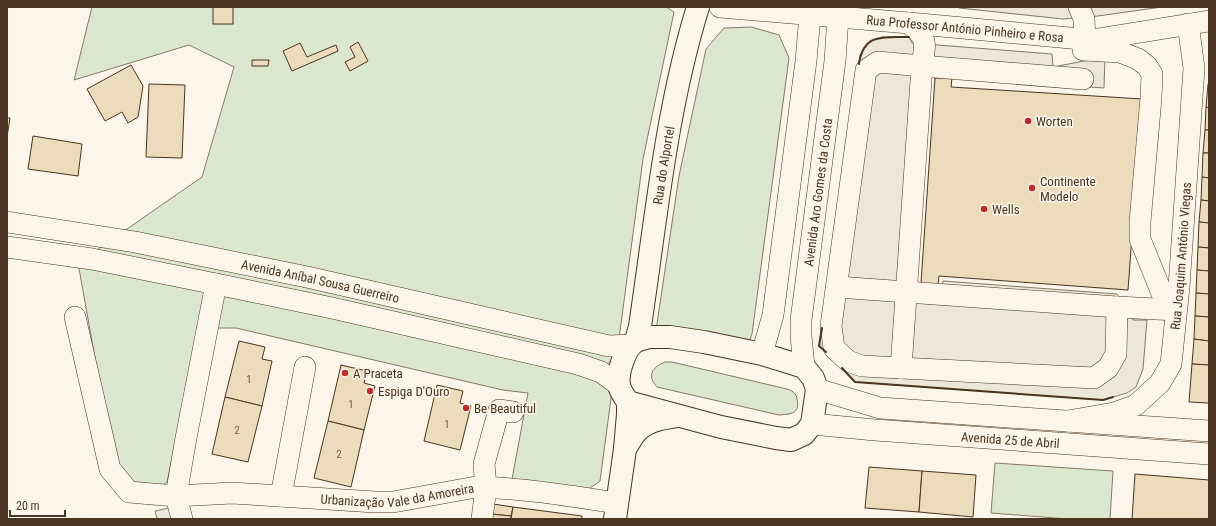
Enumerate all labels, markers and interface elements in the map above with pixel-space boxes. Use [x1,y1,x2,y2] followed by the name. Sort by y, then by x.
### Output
[866,12,1064,45] street label: Rua Professor António Pinheiro e Rosa
[1036,114,1073,129] place label: Worten
[1023,116,1033,126] marker: Worten
[801,117,835,267] street label: Avenida Aro Gomes da Costa
[650,125,677,205] street label: Rua do Alportel
[1040,174,1096,204] place label: Continente Modelo
[1167,182,1194,331] street label: Rua Joaquim António Viegas
[1027,183,1037,193] marker: Continente Modelo
[992,202,1020,217] place label: Wells
[979,204,989,214] marker: Wells
[240,256,401,305] street label: Avenida Aníbal Sousa Guerreiro
[353,366,403,381] place label: A Praceta
[340,368,350,378] marker: A Praceta
[246,373,252,386] house number: 1
[378,384,450,399] place label: Espiga D'Ouro
[365,386,375,396] marker: Espiga D'Ouro
[348,398,354,411] house number: 1
[474,401,536,416] place label: Be Beautiful
[461,403,471,413] marker: Be Beautiful
[444,418,450,431] house number: 1
[234,424,240,437] house number: 2
[960,429,1060,451] street label: Avenida 25 de Abril
[336,448,342,461] house number: 2
[320,480,475,510] street label: Urbanização Vale da Amoreira
[10,492,65,518] scale bar
[16,499,40,513] text: 20 m

